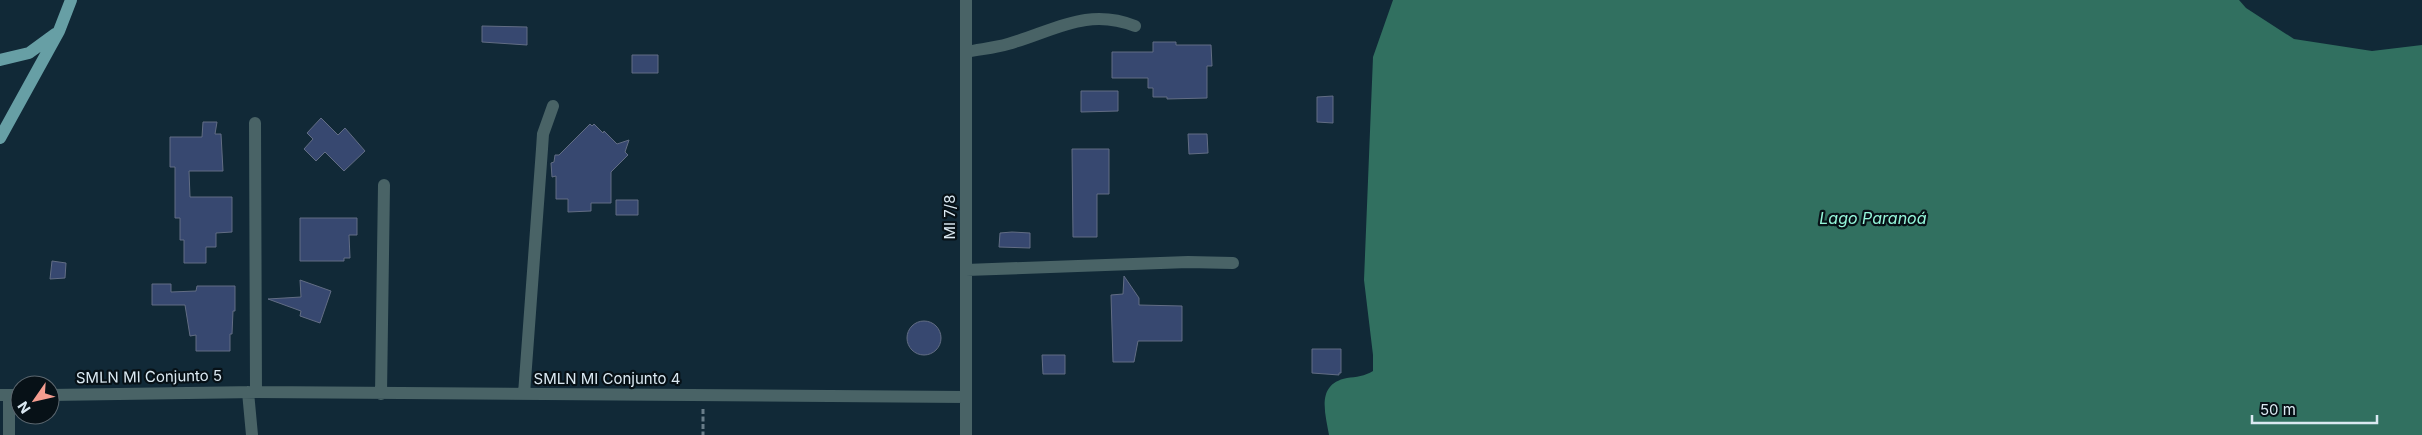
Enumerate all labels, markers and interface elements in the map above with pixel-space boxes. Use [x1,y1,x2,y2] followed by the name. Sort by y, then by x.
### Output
[940,195,959,239] street label: MI 7/8
[1819,208,1927,228] water label: Lago Paranoá
[76,366,222,387] street label: SMLN MI Conjunto 5
[534,369,680,388] street label: SMLN MI Conjunto 4
[10,375,60,425] north arrow
[2252,392,2377,424] scale bar
[14,398,34,417] text: N
[2260,400,2296,419] text: 50 m

